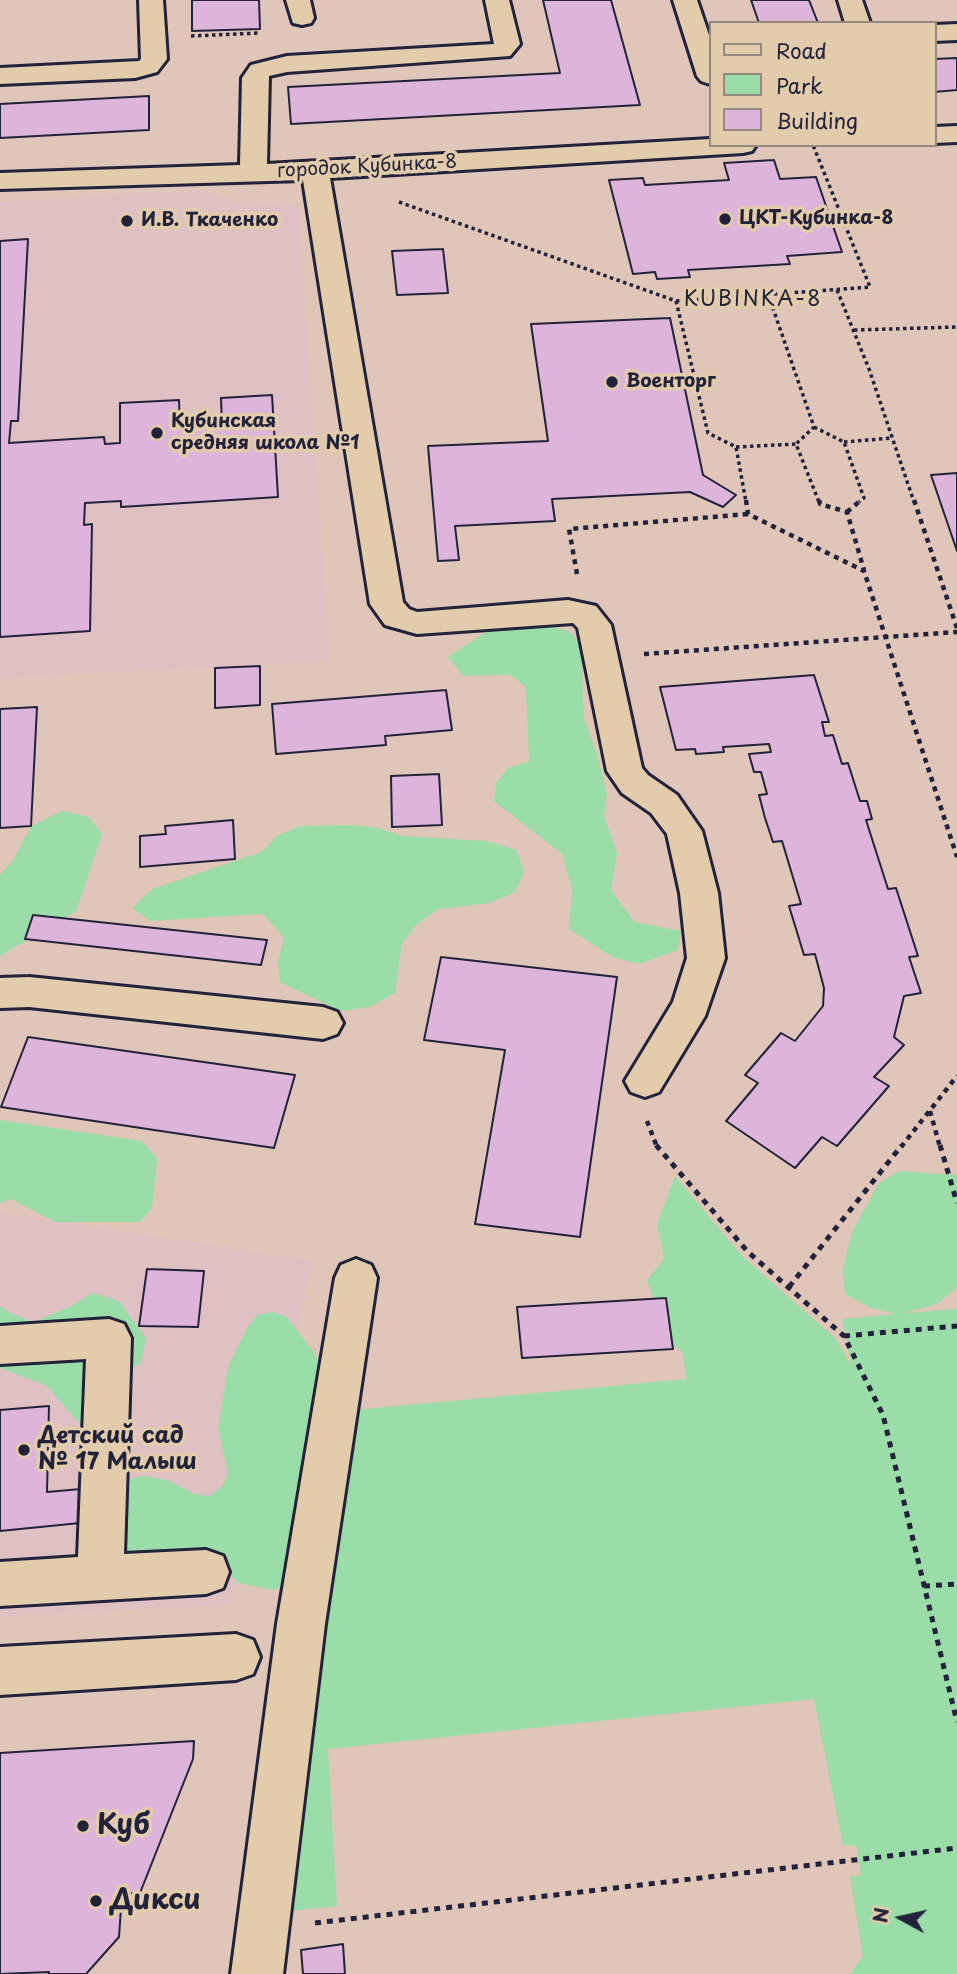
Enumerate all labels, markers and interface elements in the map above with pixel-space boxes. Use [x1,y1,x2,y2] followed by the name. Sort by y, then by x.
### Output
[708,21,936,147] legend
[776,34,827,66] text: Road
[776,69,823,101] text: Park
[776,104,858,136] text: Building
[276,151,458,183] street label: городок Кубинка-8
[739,208,893,230] place label: ЦКТ-Кубинка-8
[141,210,278,232] place label: И.В. Ткаченко
[717,211,733,227] marker: ЦКТ-Кубинка-8
[119,213,135,229] marker: И.В. Ткаченко
[685,287,821,313] district label: KUBINKA-8
[626,371,716,393] place label: Военторг
[604,374,620,390] marker: Военторг
[171,411,359,455] place label: Кубинская средняя школа №1
[149,425,165,441] marker: Кубинская средняя школа №1
[38,1423,197,1477] place label: Детский сад № 17 Малыш
[16,1442,32,1458] marker: Детский сад № 17 Малыш
[97,1809,150,1843] place label: Куб
[75,1818,91,1834] marker: Куб
[866,1883,936,1953] north arrow
[110,1884,201,1918] place label: Дикси
[88,1893,104,1909] marker: Дикси
[865,1906,895,1924] text: N

